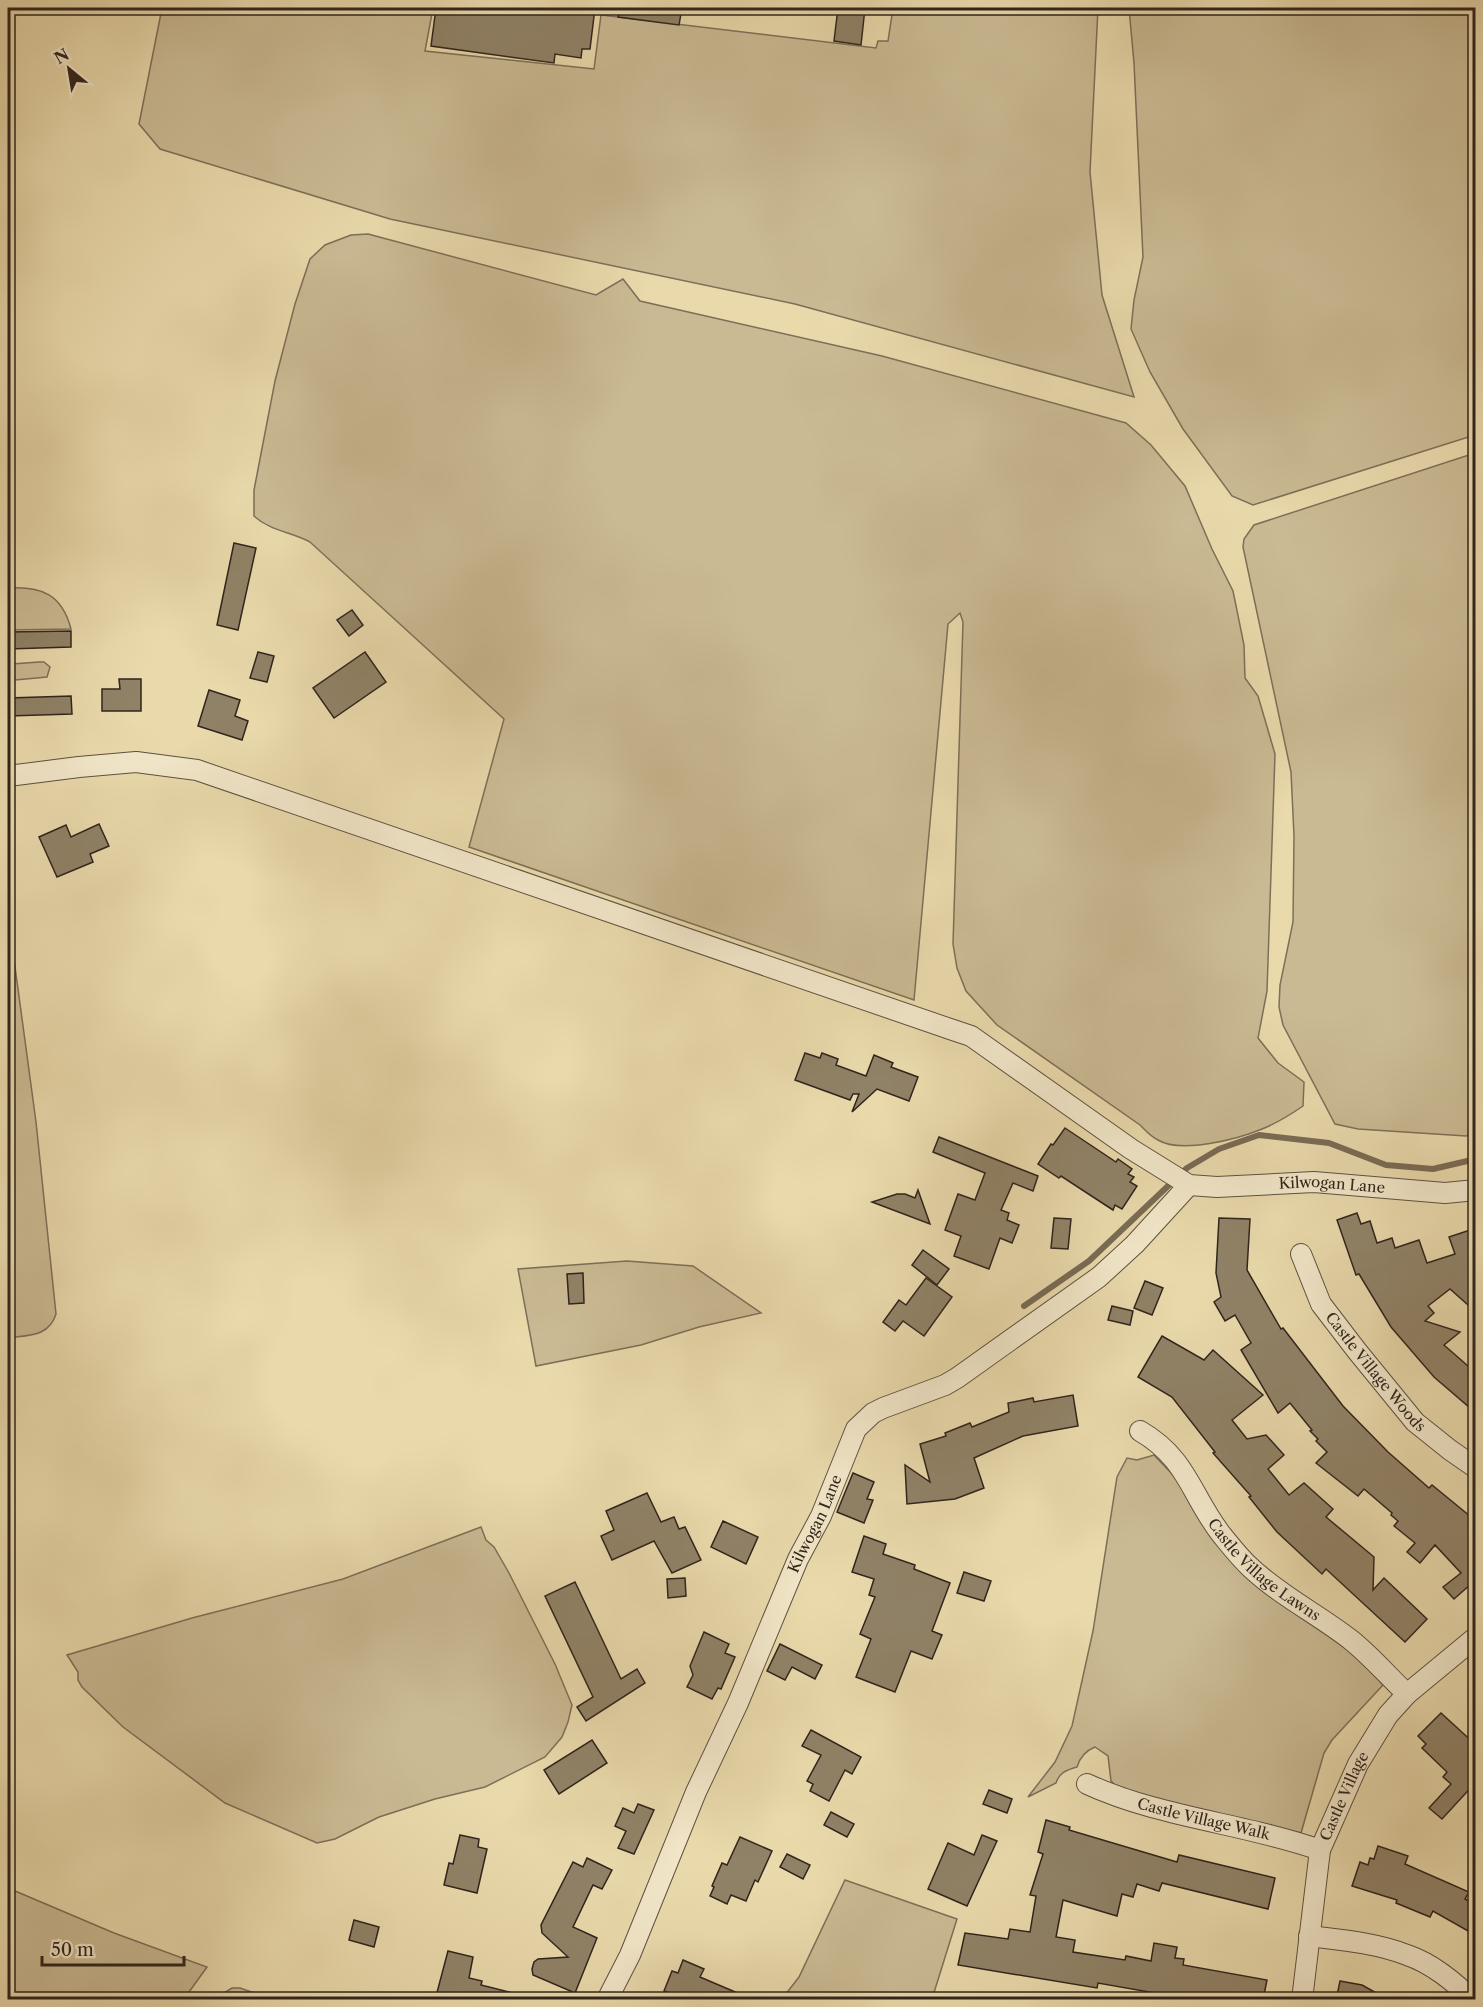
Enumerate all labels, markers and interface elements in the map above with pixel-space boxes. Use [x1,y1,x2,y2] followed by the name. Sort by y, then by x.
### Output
[39,39,99,99] north arrow
[50,44,73,68] text: N
[1278,1172,1386,1197] street label: Kilwogan Lane
[1322,1308,1430,1436] street label: Castle Village Woods
[783,1472,846,1575] street label: Kilwogan Lane
[1204,1515,1324,1625] street label: Castle Village Lawns
[1315,1748,1372,1844] street label: Castle Village
[1135,1793,1273,1844] street label: Castle Village Walk
[42,1929,184,1967] scale bar
[51,1939,94,1961] text: 50 m

